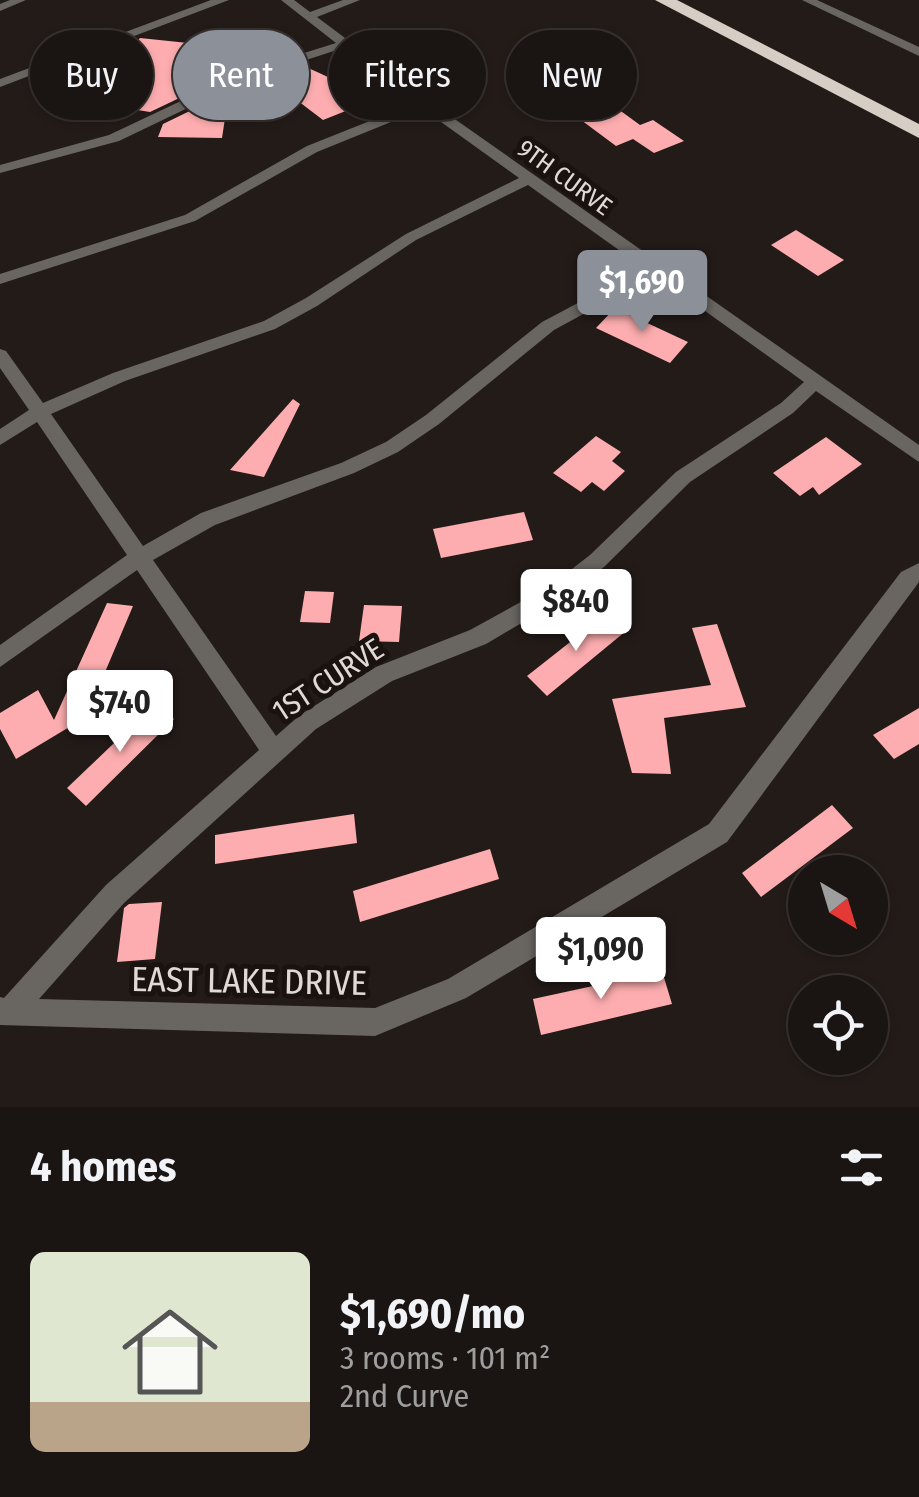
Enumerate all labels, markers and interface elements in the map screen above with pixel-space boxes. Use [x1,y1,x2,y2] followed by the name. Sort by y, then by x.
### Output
[30,30,153,120] chip: Buy
[173,30,309,120] chip: Rent
[329,30,486,120] chip: Filters
[506,30,637,120] chip: New
[511,134,617,222] street label: 9TH CURVE
[561,250,723,335] pin: $1,690
[599,263,685,301] text: $1,690
[517,569,635,654] pin: $840
[543,582,609,620] text: $840
[266,631,390,729] street label: 1ST CURVE
[61,670,179,755] pin: $740
[89,683,151,721] text: $740
[788,855,888,955] north arrow
[788,855,888,1075] map controls
[520,917,682,1002] pin: $1,090
[558,930,644,968] text: $1,090
[131,958,367,1004] street label: EAST LAKE DRIVE
[788,975,888,1075] button: locate
[834,1140,889,1195] icon: filters
[30,1142,177,1192] text: 4 homes
[340,1289,525,1339] text: $1,690/mo
[110,1292,230,1412] icon: home
[340,1339,550,1377] text: 3 rooms · 101 m²
[340,1377,469,1415] text: 2nd Curve

